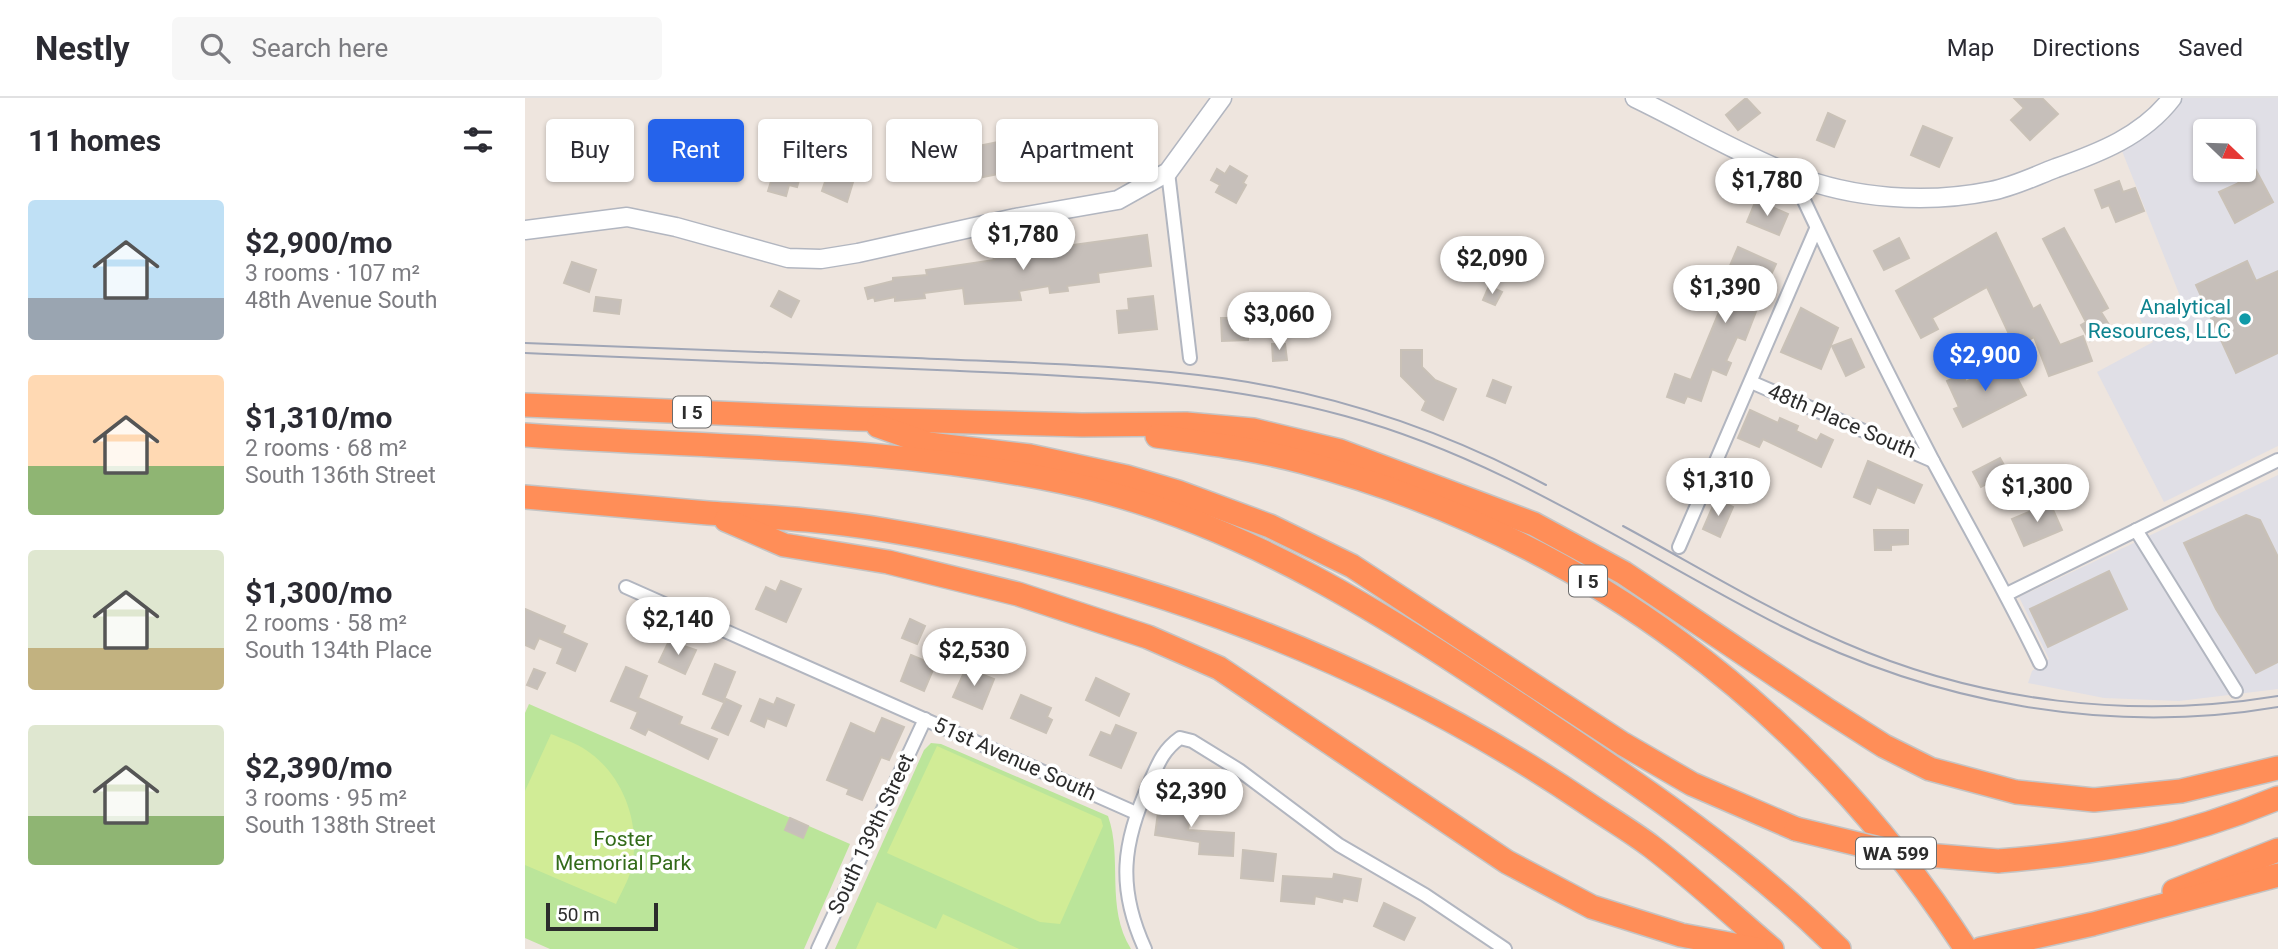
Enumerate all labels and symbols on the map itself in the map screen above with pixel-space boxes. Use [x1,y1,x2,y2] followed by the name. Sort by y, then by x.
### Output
[2193,119,2256,182] north arrow
[1710,158,1824,218] pin: $1,780
[966,212,1080,272] pin: $1,780
[1435,236,1549,296] pin: $2,090
[1668,266,1782,325] pin: $1,390
[1222,292,1336,352] pin: $3,060
[2088,295,2231,343] place label: Analytical Resources, LLC
[2237,311,2253,327] marker: Analytical Resources, LLC
[1928,334,2042,393] pin: $2,900
[1764,379,1920,463] street label: 48th Place South
[673,396,711,428] road number: I 5
[1661,458,1775,518] pin: $1,310
[1980,464,2094,524] pin: $1,300
[1569,566,1607,596] road number: I 5
[621,598,735,657] pin: $2,140
[917,628,1031,688] pin: $2,530
[930,712,1100,806] street label: 51st Avenue South
[823,750,919,918] street label: South 139th Street
[1134,770,1248,829] pin: $2,390
[555,827,691,875] park label: Foster Memorial Park
[1856,838,1936,868] road number: WA 599
[546,900,658,932] scale bar

